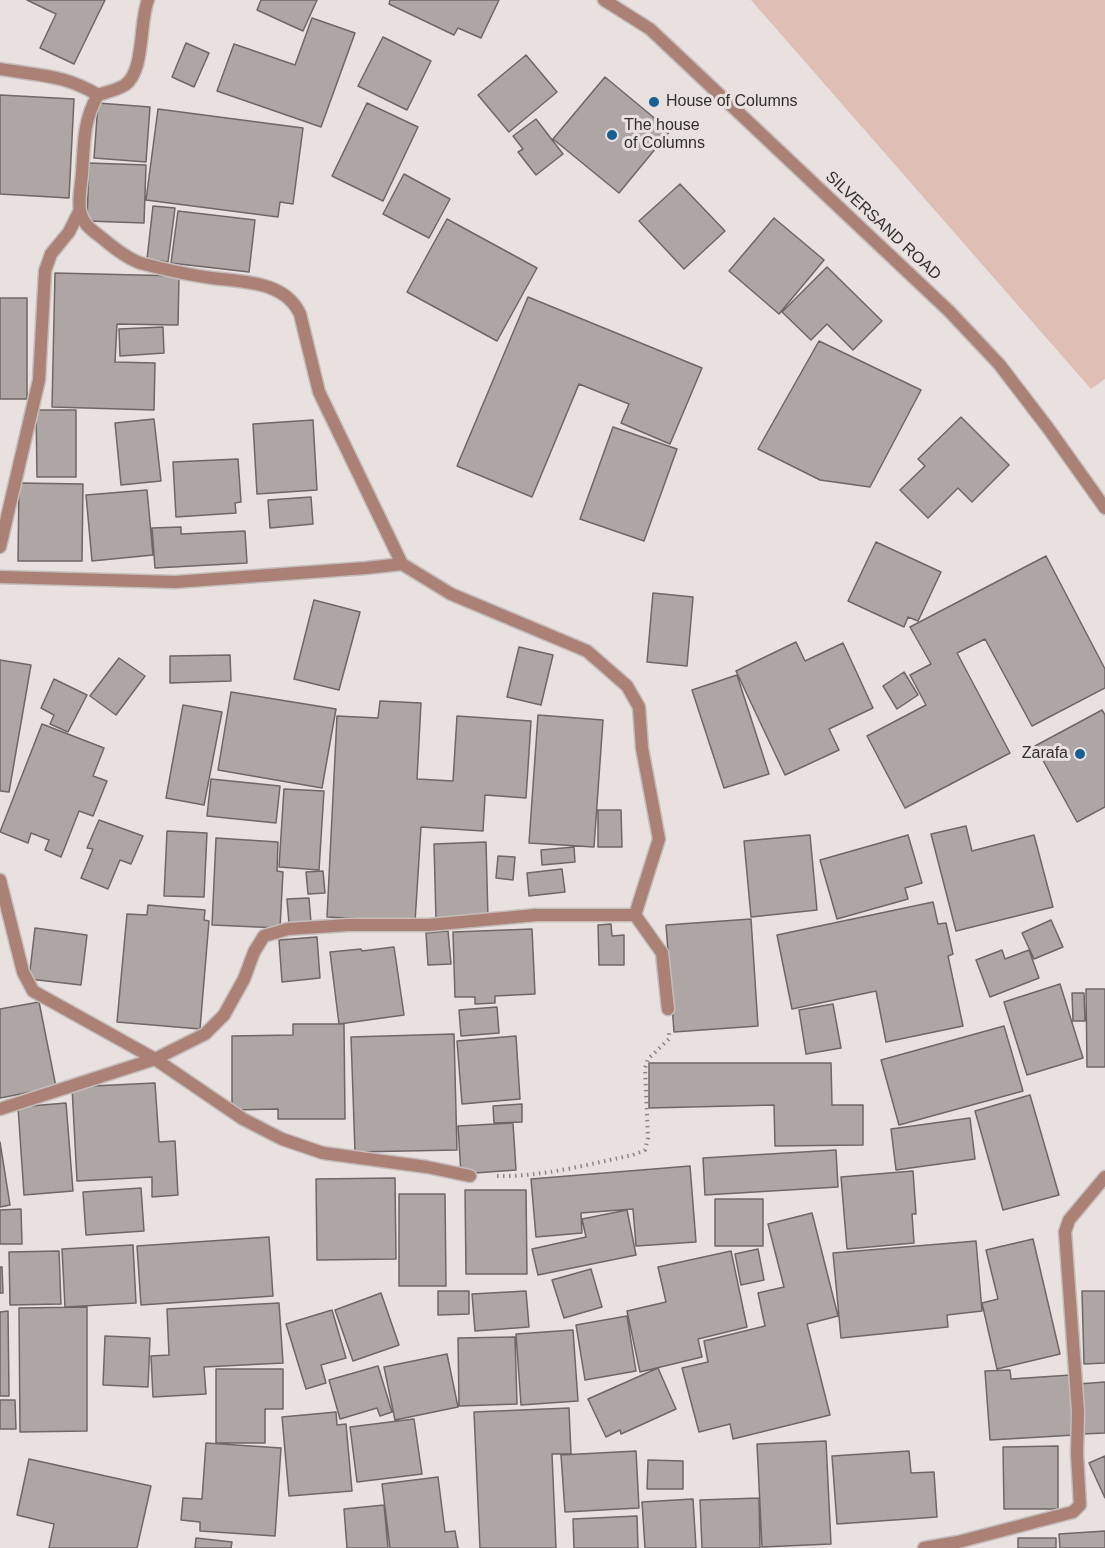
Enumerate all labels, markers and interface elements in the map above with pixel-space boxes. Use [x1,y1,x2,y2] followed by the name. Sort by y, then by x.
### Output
[666,92,798,112] place label: House of Columns
[647,95,661,109] marker: House of Columns
[624,116,705,154] place label: The house of Columns
[605,128,619,142] marker: The house of Columns
[821,168,945,284] street label: SILVERSAND ROAD
[1022,744,1068,764] place label: Zarafa
[1073,747,1087,761] marker: Zarafa

